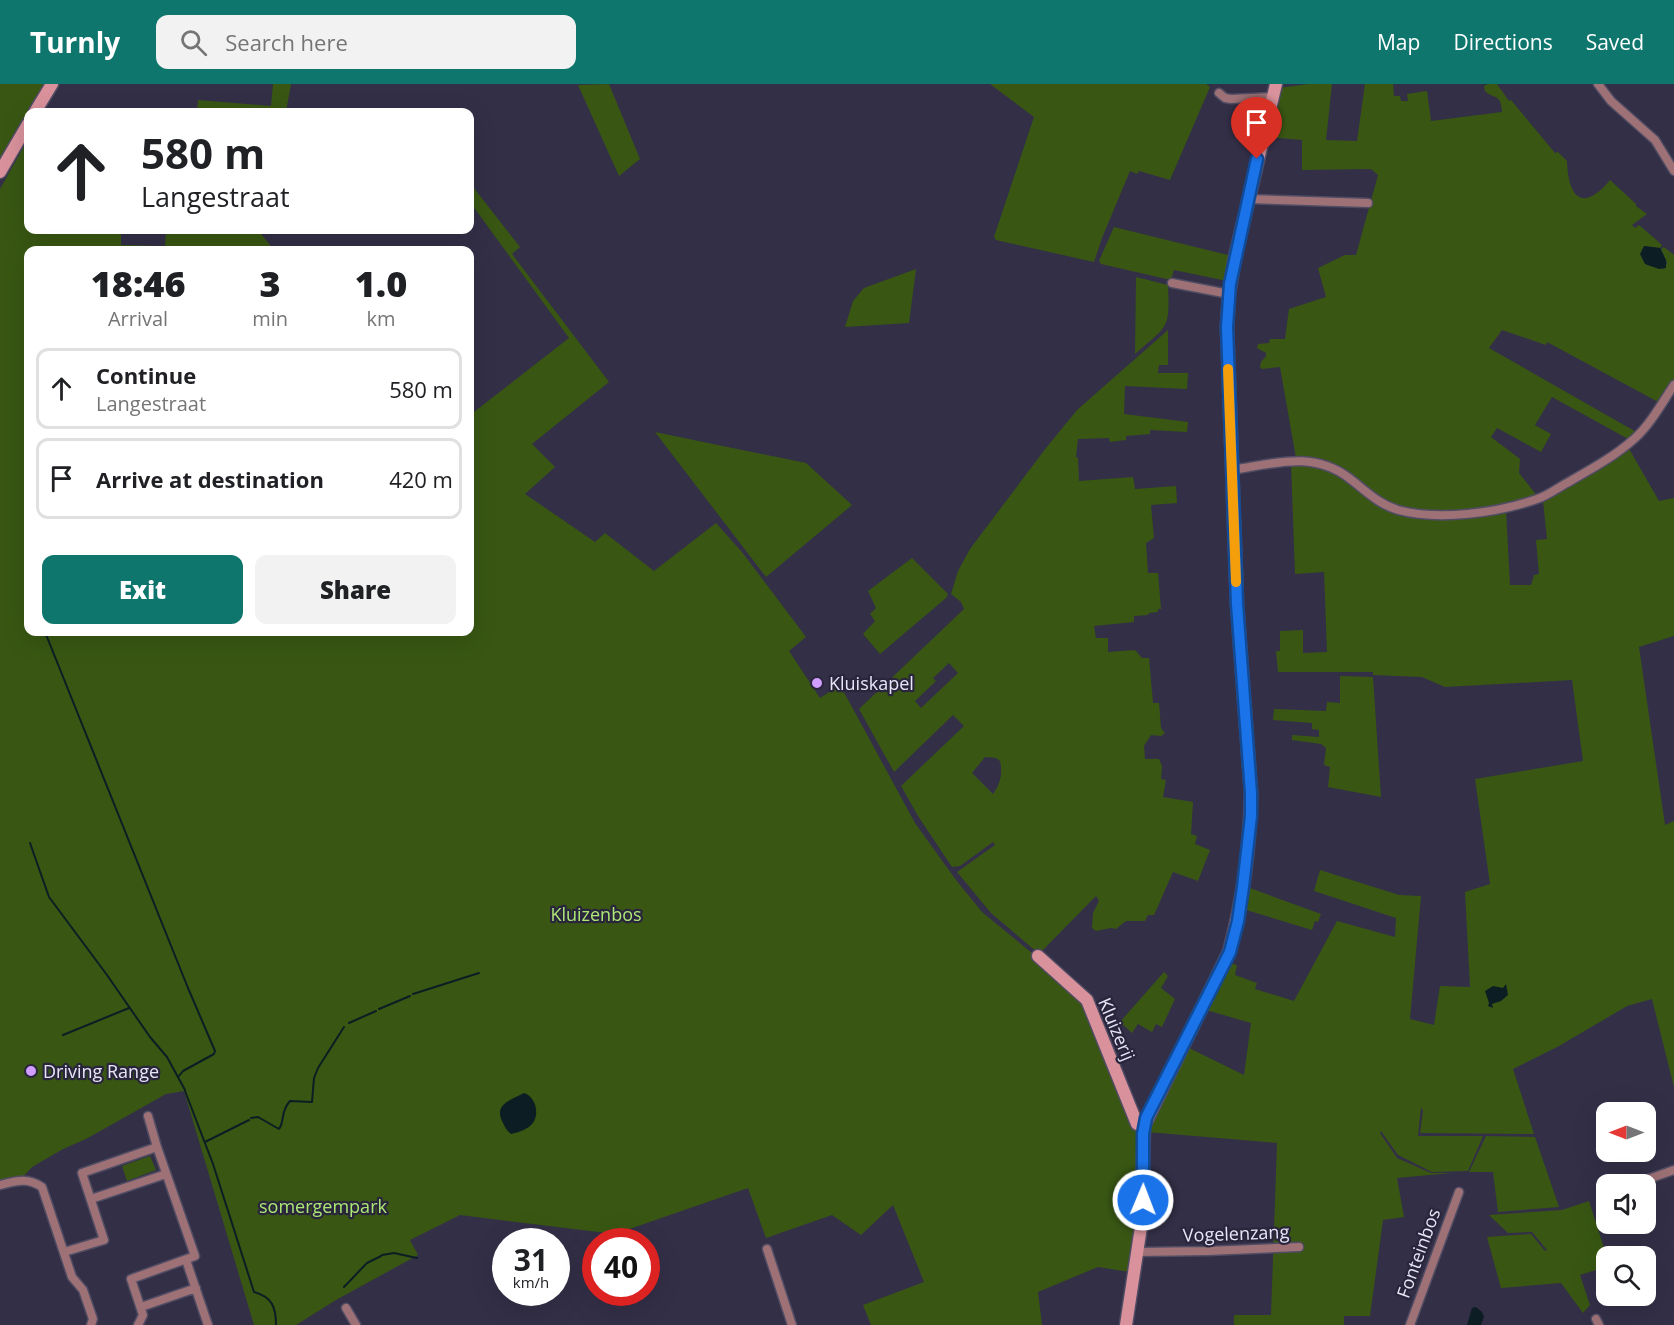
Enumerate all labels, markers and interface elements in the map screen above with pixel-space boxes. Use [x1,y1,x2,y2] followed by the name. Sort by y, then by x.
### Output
[156,15,576,69] search box
[30,23,120,61] text: Turnly
[177,26,210,59] icon: search
[225,27,348,57] text: Search here
[1377,28,1420,56] text: Map
[1453,28,1553,56] text: Directions
[1586,28,1644,56] text: Saved
[1231,97,1282,159] pin
[1240,106,1273,139] icon: arrive
[141,124,265,181] text: 580 m
[42,132,120,210] icon: ahead
[141,178,290,215] text: Langestraat
[91,259,185,308] text: 18:46
[260,259,281,308] text: 3
[355,259,407,308] text: 1.0
[108,305,168,332] text: Arrival
[252,305,288,332] text: min
[366,305,396,332] text: km
[96,360,196,390] text: Continue
[45,372,78,405] icon: ahead
[389,374,453,404] text: 580 m
[96,390,206,417] text: Langestraat
[45,462,78,495] icon: arrive
[96,464,324,494] text: Arrive at destination
[389,464,453,494] text: 420 m
[42,555,243,624] button: Exit
[255,555,456,624] button: Share
[829,671,914,695] place label: Kluiskapel
[810,676,824,690] marker: Kluiskapel
[550,902,642,926] park label: Kluizenbos
[1093,994,1141,1064] street label: Kluizerij
[43,1059,159,1083] place label: Driving Range
[24,1064,38,1078] marker: Driving Range
[1596,1102,1656,1162] north arrow
[1596,1102,1656,1306] map controls
[1111,1168,1175,1232] position arrow
[1596,1174,1656,1234] button: sound
[259,1194,387,1218] park label: somergempark
[1391,1205,1445,1301] street label: Fonteinbos
[1182,1219,1290,1247] street label: Vogelenzang
[582,1228,660,1306] speed limit sign: 40
[514,1239,548,1280] text: 31
[1596,1246,1656,1306] button: search
[513,1272,549,1292] text: km/h

